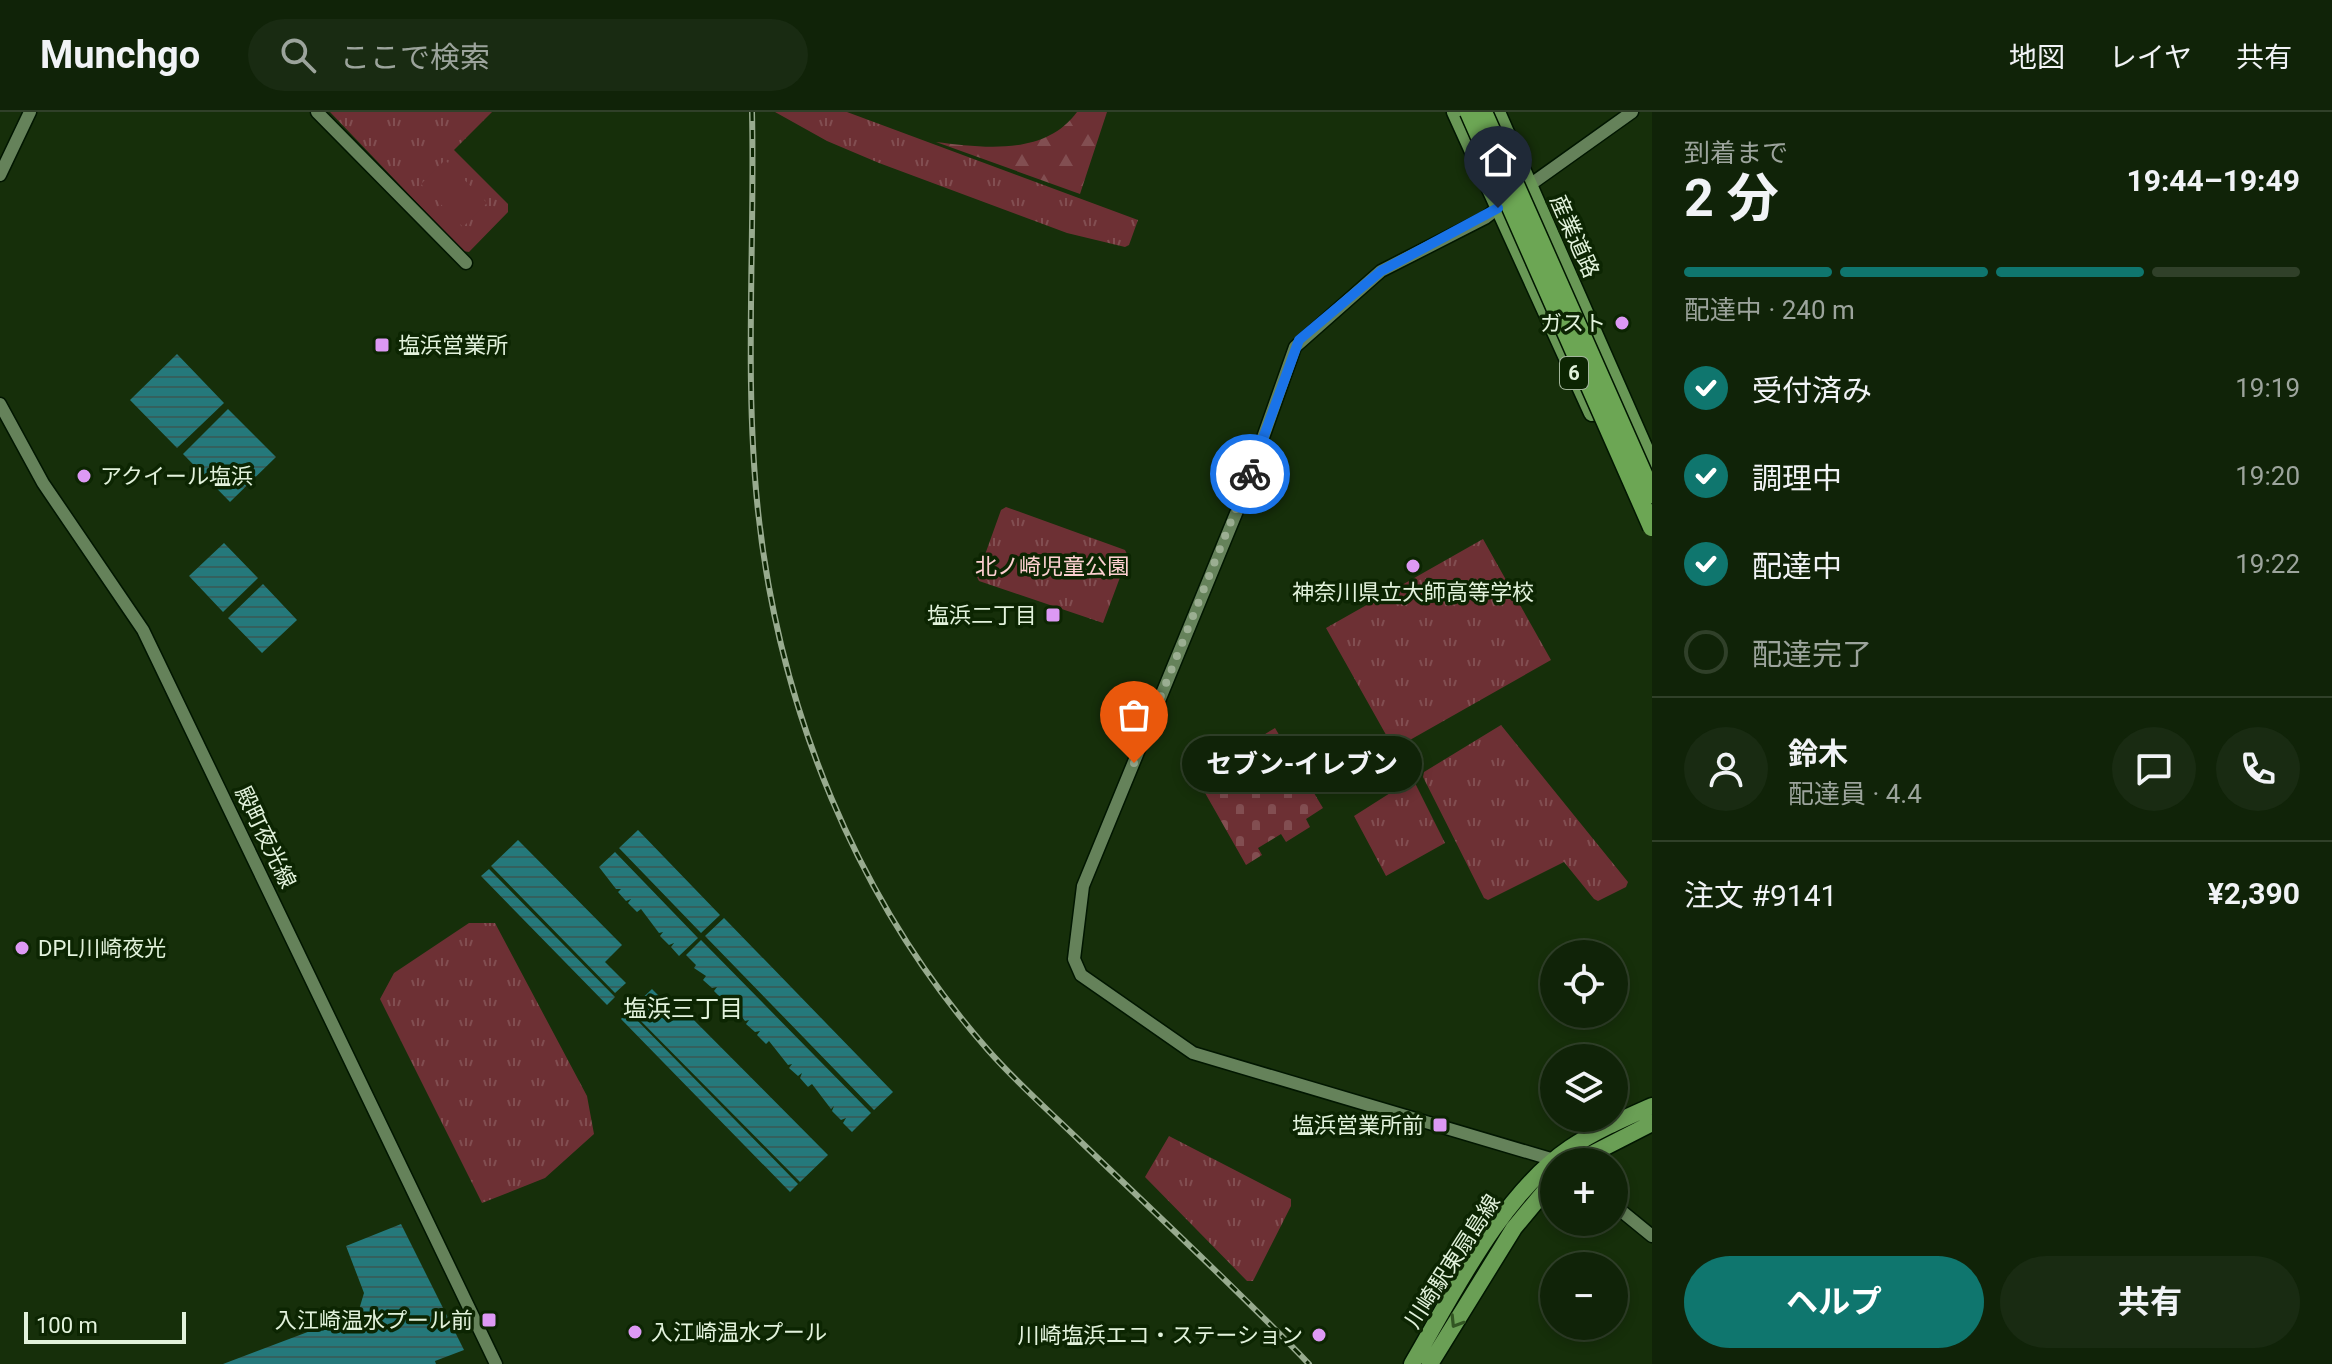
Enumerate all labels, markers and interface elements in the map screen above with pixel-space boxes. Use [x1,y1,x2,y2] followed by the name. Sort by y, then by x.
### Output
[248,19,808,91] search box
[40,33,200,77] text: Munchgo
[276,33,320,77] icon: search
[340,40,490,75] text: ここで検索
[2009,41,2065,74] text: 地図
[2109,41,2192,74] text: レイヤ
[2236,41,2292,74] text: 共有
[1464,126,1532,208] pin
[1476,138,1520,182] icon: home
[1684,138,1788,168] text: 到着まで
[2126,163,2300,198] text: 19:44–19:49
[1684,168,1779,229] text: 2 分
[1545,191,1604,281] street label: 産業道路
[1684,295,1855,325] text: 配達中 · 240 m
[1540,311,1606,336] place label: ガスト
[1613,314,1631,332] marker: ガスト
[398,333,508,358] place label: 塩浜営業所
[373,336,391,354] marker: 塩浜営業所
[1560,357,1588,389] road number: 6
[1684,366,1728,410] icon: check
[1752,373,1872,408] text: 受付済み
[2235,373,2300,403] text: 19:19
[1210,434,1290,514] courier
[1228,452,1272,496] icon: bike
[1684,454,1728,498] icon: check
[1752,461,1842,496] text: 調理中
[2235,461,2300,491] text: 19:20
[100,464,253,489] place label: アクイール塩浜
[75,467,93,485] marker: アクイール塩浜
[1684,542,1728,586] icon: check
[1752,549,1842,584] text: 配達中
[2235,549,2300,579] text: 19:22
[975,554,1129,579] park label: 北ノ崎児童公園
[1404,557,1422,575] marker: 神奈川県立大師高等学校
[1292,580,1534,605] place label: 神奈川県立大師高等学校
[927,603,1037,628] place label: 塩浜二丁目
[1044,606,1062,624] marker: 塩浜二丁目
[1752,637,1872,672] text: 配達完了
[1100,681,1168,763] pin
[1112,693,1156,737] icon: bag
[1684,727,1768,811] button: person
[2112,727,2196,811] button: chat
[2216,727,2300,811] button: phone
[1182,735,1422,791] callout: セブン-イレブン
[1788,736,1848,771] text: 鈴木
[1206,749,1398,779] text: セブン-イレブン
[1788,779,1922,809] text: 配達員 · 4.4
[230,782,301,892] street label: 殿町夜光線
[2208,876,2300,911] text: ¥2,390
[1684,878,1837,913] text: 注文 #9141
[38,936,166,961] place label: DPL川崎夜光
[13,939,31,957] marker: DPL川崎夜光
[1540,940,1628,1340] map controls
[1540,940,1628,1028] button: locate
[623,995,743,1023] district label: 塩浜三丁目
[1540,1044,1628,1132] button: layers
[1292,1113,1424,1138] place label: 塩浜営業所前
[1431,1116,1449,1134] marker: 塩浜営業所前
[1540,1148,1628,1236] button: +
[1400,1190,1505,1333] street label: 川崎駅東扇島線
[1540,1252,1628,1340] button: −
[1684,1256,1984,1348] button: ヘルプ
[2000,1256,2300,1348] button: 共有
[24,1308,186,1344] scale bar
[275,1308,473,1333] place label: 入江崎温水プール前
[480,1311,498,1329] marker: 入江崎温水プール前
[36,1313,98,1338] text: 100 m
[1450,1313,1466,1328] one-way arrow
[651,1320,827,1345] place label: 入江崎温水プール
[626,1323,644,1341] marker: 入江崎温水プール
[1017,1323,1303,1348] place label: 川崎塩浜エコ・ステーション
[1310,1326,1328,1344] marker: 川崎塩浜エコ・ステーション

